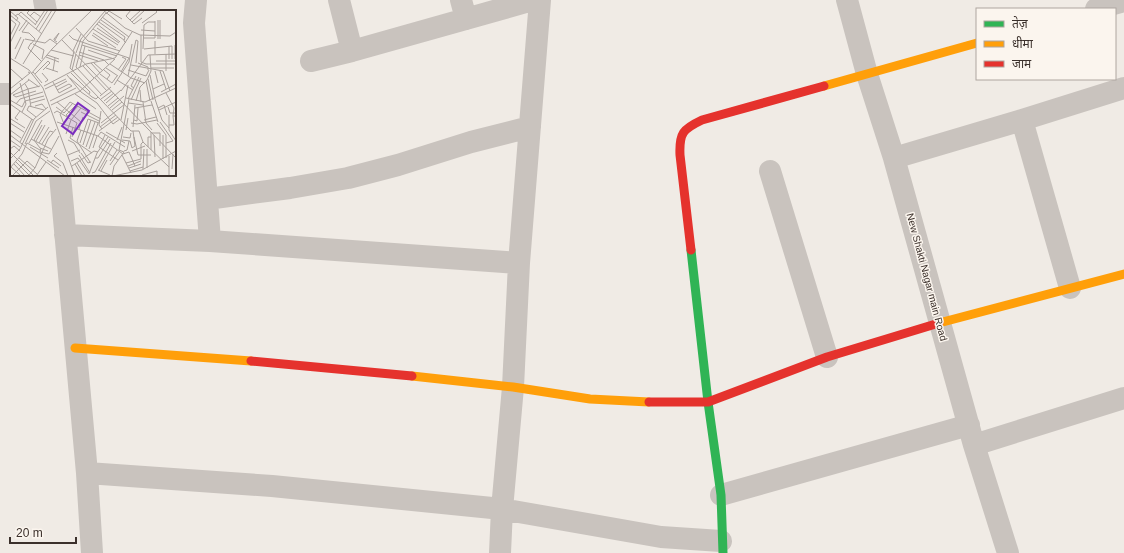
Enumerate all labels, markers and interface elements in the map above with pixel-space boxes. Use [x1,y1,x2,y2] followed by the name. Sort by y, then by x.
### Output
[976,8,1116,80] legend
[10,10,176,176] inset map
[1012,16,1029,31] text: तेज़
[1012,36,1034,51] text: धीमा
[1012,57,1032,71] text: जाम
[905,212,949,342] street label: New Shakti Nagar main Road
[10,519,76,545] scale bar
[16,526,43,540] text: 20 m

